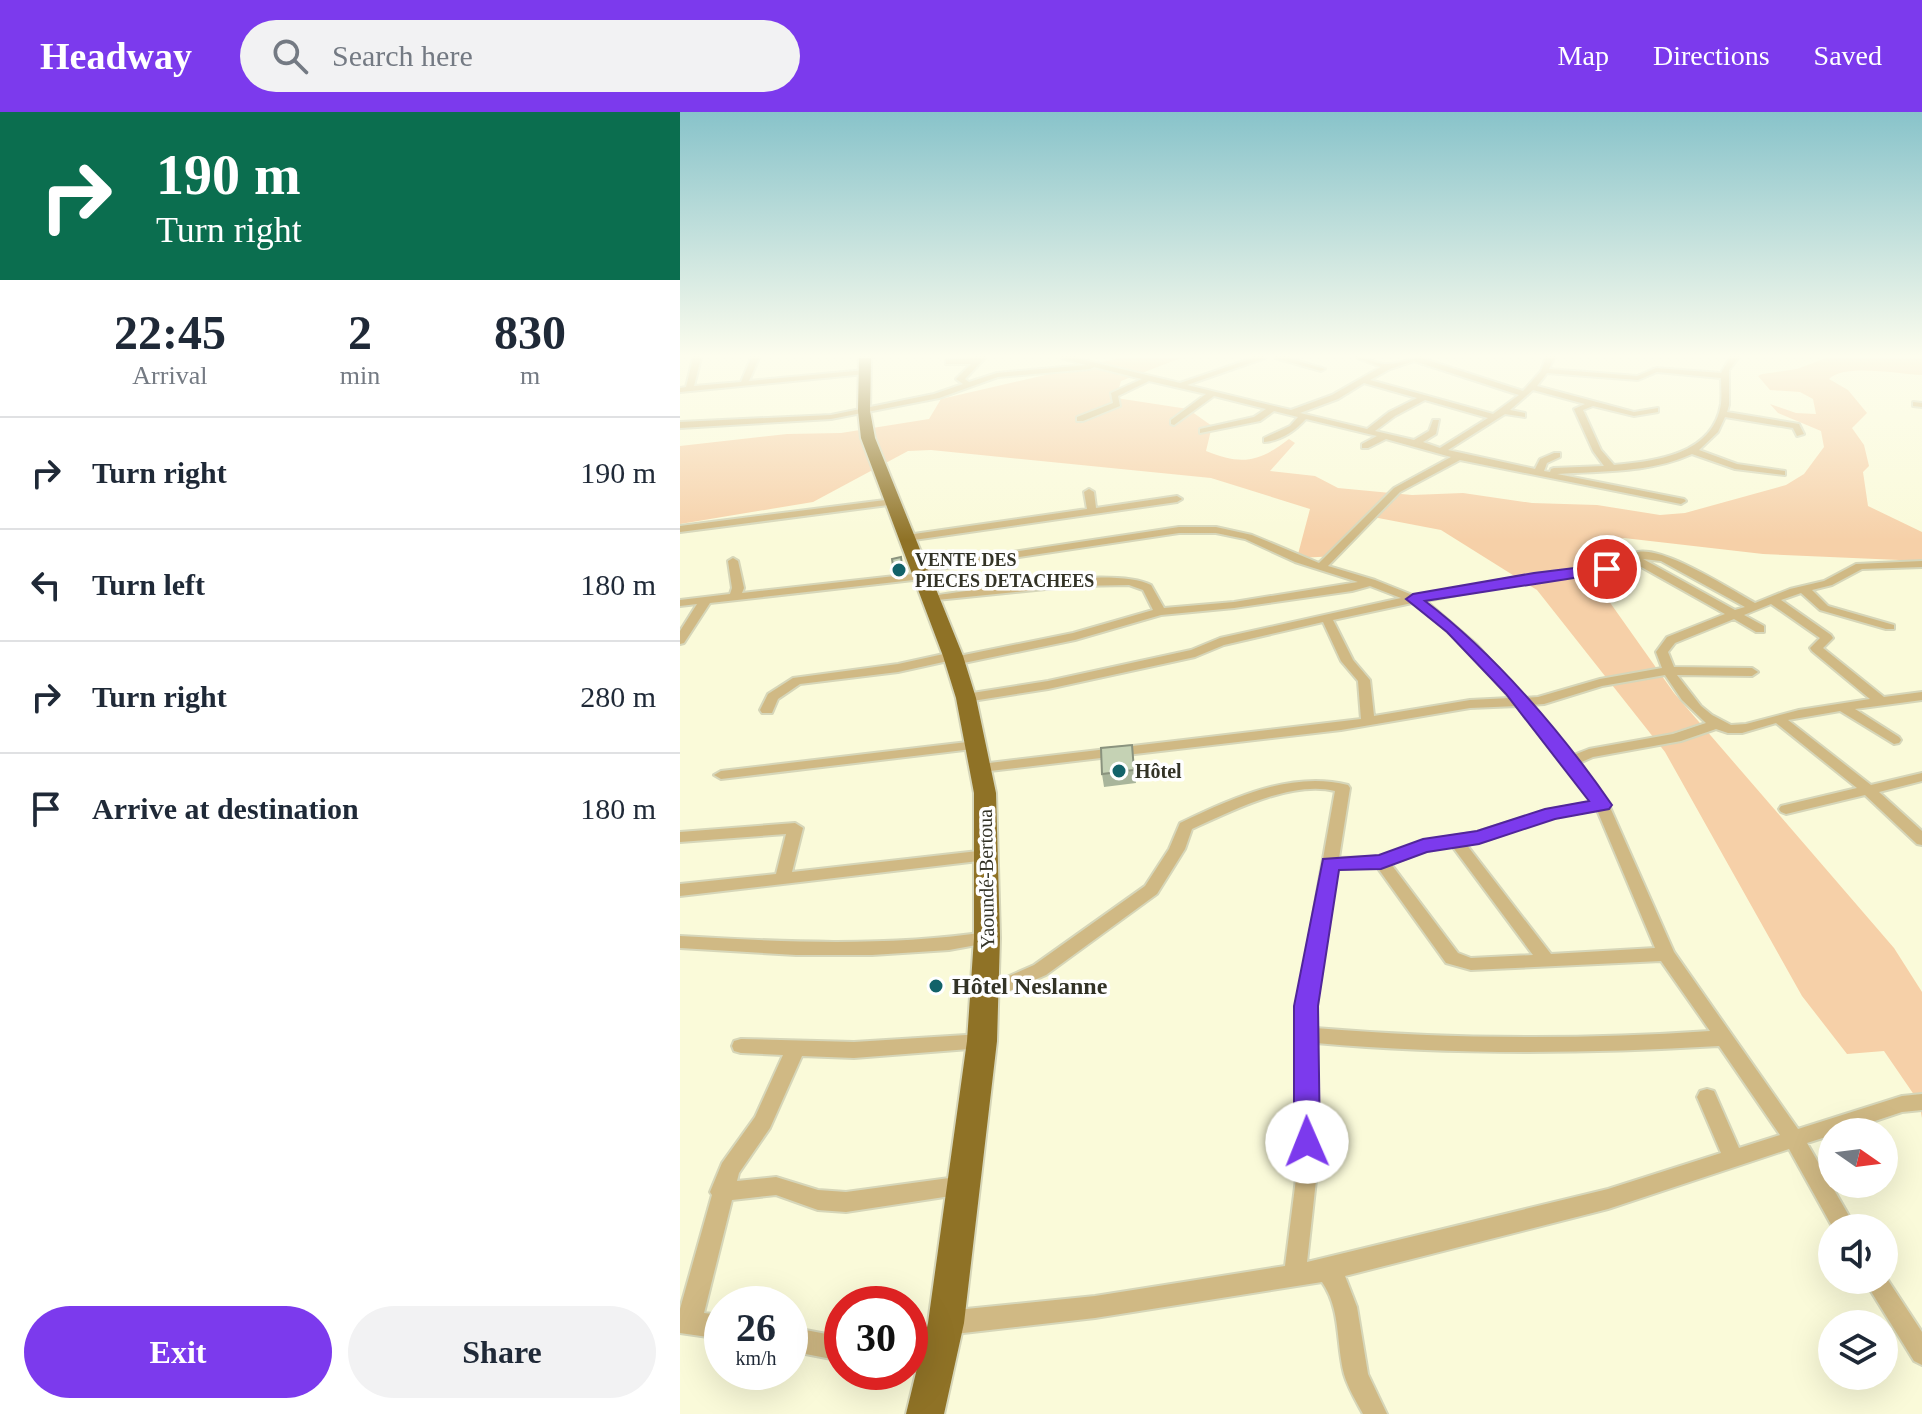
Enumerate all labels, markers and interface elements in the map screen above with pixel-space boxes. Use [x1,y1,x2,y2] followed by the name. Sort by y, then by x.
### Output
[240,20,800,92] search box
[268,34,312,78] icon: search
[40,35,192,77] text: Headway
[332,39,473,72] text: Search here
[1558,40,1609,71] text: Map
[1653,40,1770,71] text: Directions
[1814,40,1882,71] text: Saved
[24,144,128,248] icon: right
[156,144,301,206] text: 190 m
[156,210,302,250] text: Turn right
[114,306,226,359] text: 22:45
[348,306,372,359] text: 2
[494,306,566,359] text: 830
[132,361,207,390] text: Arrival
[340,361,380,390] text: min
[520,361,540,390] text: m
[24,451,68,495] icon: right
[92,456,227,489] text: Turn right
[580,456,656,489] text: 190 m
[1573,535,1641,603] pin
[1585,547,1629,591] icon: arrive
[915,550,1094,591] place label: VENTE DES PIECES DETACHEES
[890,561,908,579] marker: VENTE DES PIECES DETACHEES
[24,563,68,607] icon: left
[92,568,205,601] text: Turn left
[580,568,656,601] text: 180 m
[24,675,68,719] icon: right
[92,680,227,713] text: Turn right
[580,680,656,713] text: 280 m
[1135,760,1182,782] place label: Hôtel
[1110,762,1128,780] marker: Hôtel
[24,787,68,831] icon: arrive
[92,792,359,825] text: Arrive at destination
[580,792,656,825] text: 180 m
[974,809,998,949] street label: Yaoundé-Bertoua
[952,973,1108,999] place label: Hôtel Neslanne
[927,977,945,995] marker: Hôtel Neslanne
[1265,1100,1349,1184] position arrow
[1818,1118,1898,1198] north arrow
[1818,1118,1898,1390] map controls
[1818,1214,1898,1294] button: sound
[824,1286,928,1390] speed limit sign: 30
[736,1305,776,1350] text: 26
[24,1306,332,1398] button: Exit
[348,1306,656,1398] button: Share
[1818,1310,1898,1390] button: layers
[735,1347,777,1369] text: km/h

